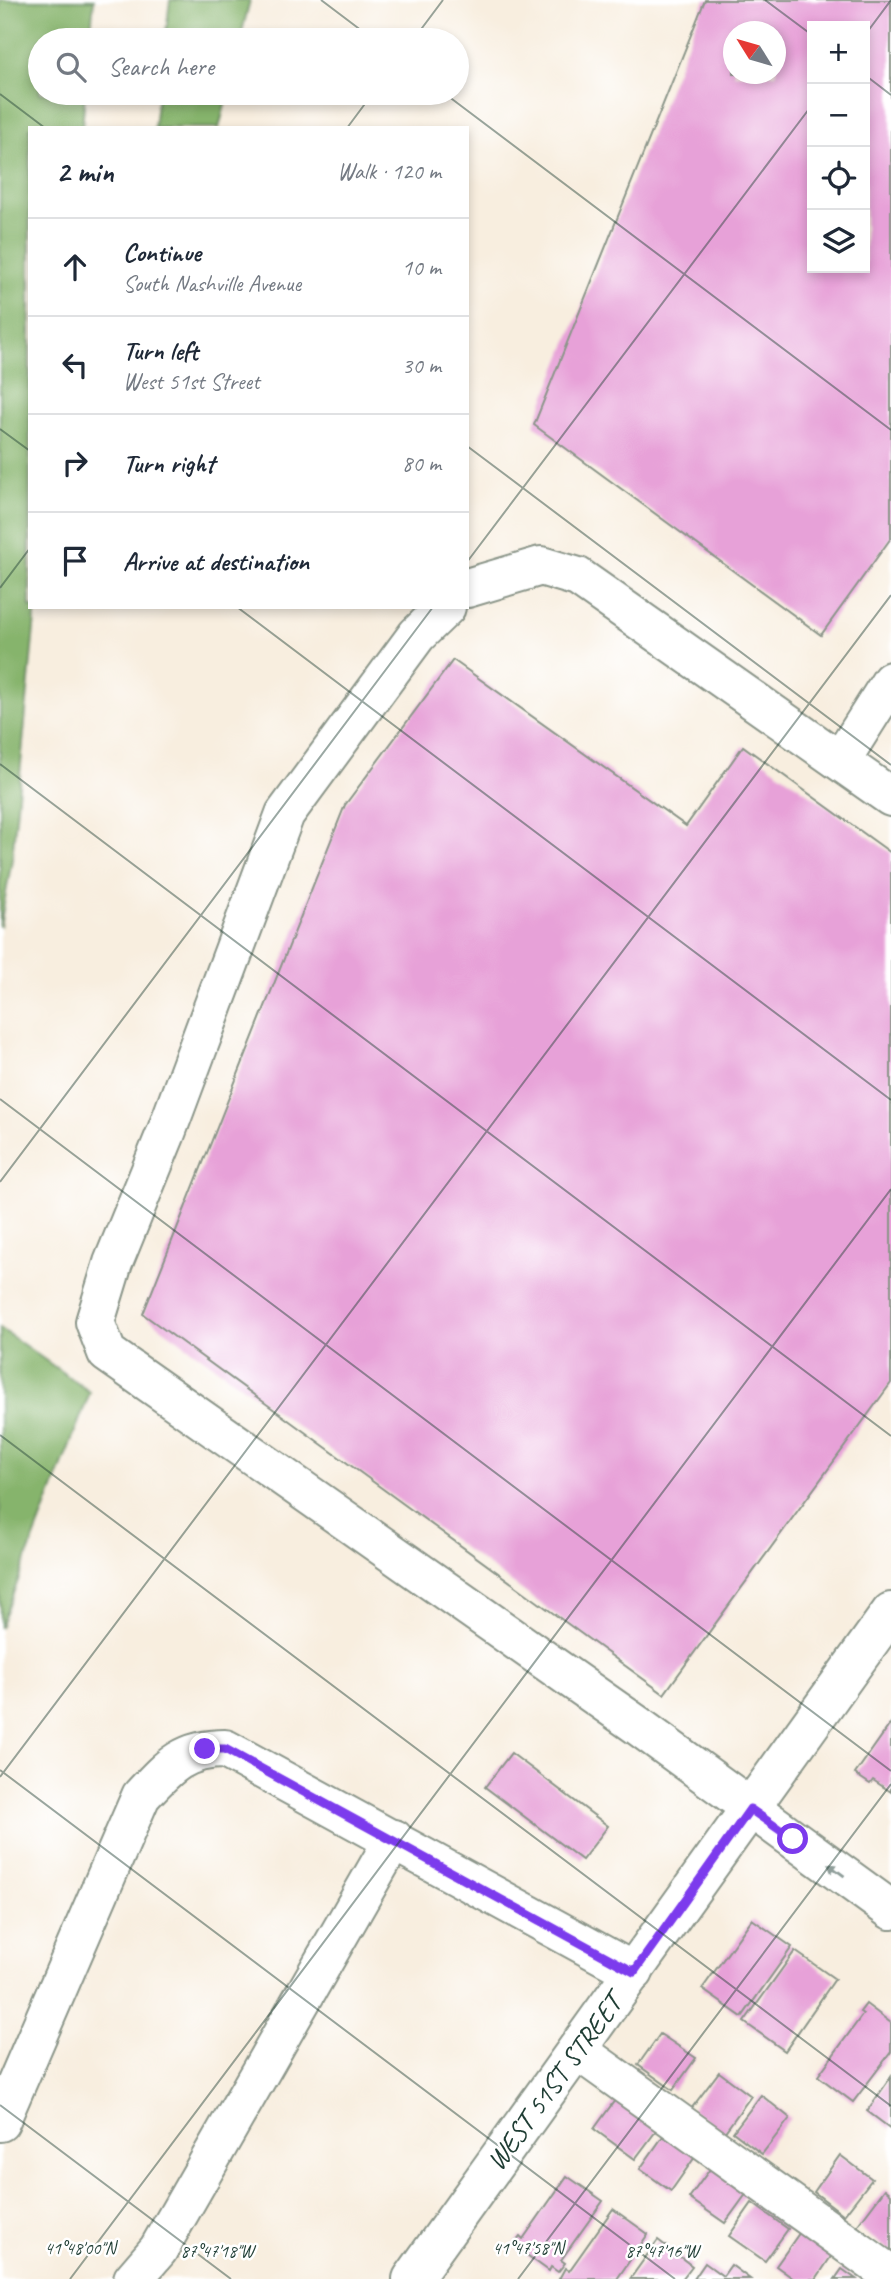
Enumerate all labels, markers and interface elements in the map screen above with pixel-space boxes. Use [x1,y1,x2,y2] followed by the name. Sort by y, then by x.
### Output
[723,21,786,84] north arrow
[807,21,870,273] map controls
[807,21,870,84] button: +
[28,28,469,105] search box
[52,48,90,86] icon: search
[108,50,214,83] text: Search here
[807,84,870,147] button: −
[807,147,870,210] button: locate
[56,153,113,191] text: 2 min
[337,157,441,186] text: Walk · 120 m
[807,210,870,273] button: layers
[123,236,201,269] text: Continue
[56,248,94,286] icon: ahead
[402,253,441,282] text: 10 m
[123,269,301,298] text: South Nashville Avenue
[123,334,198,367] text: Turn left
[56,346,94,384] icon: left
[402,351,441,380] text: 30 m
[123,367,260,396] text: West 51st Street
[56,444,94,482] icon: right
[123,447,214,480] text: Turn right
[402,449,441,478] text: 80 m
[56,542,94,580] icon: arrive
[123,545,309,578] text: Arrive at destination
[189,1733,220,1764] route end
[777,1823,808,1854] route start
[827,1863,845,1877] one-way arrow
[478,1981,634,2177] street label: WEST 51ST STREET
[45,2237,119,2259] text: 41°48'00"N
[493,2237,567,2259] text: 41°47'58"N
[180,2240,257,2262] text: 87°47'18"W
[625,2240,702,2262] text: 87°47'16"W

